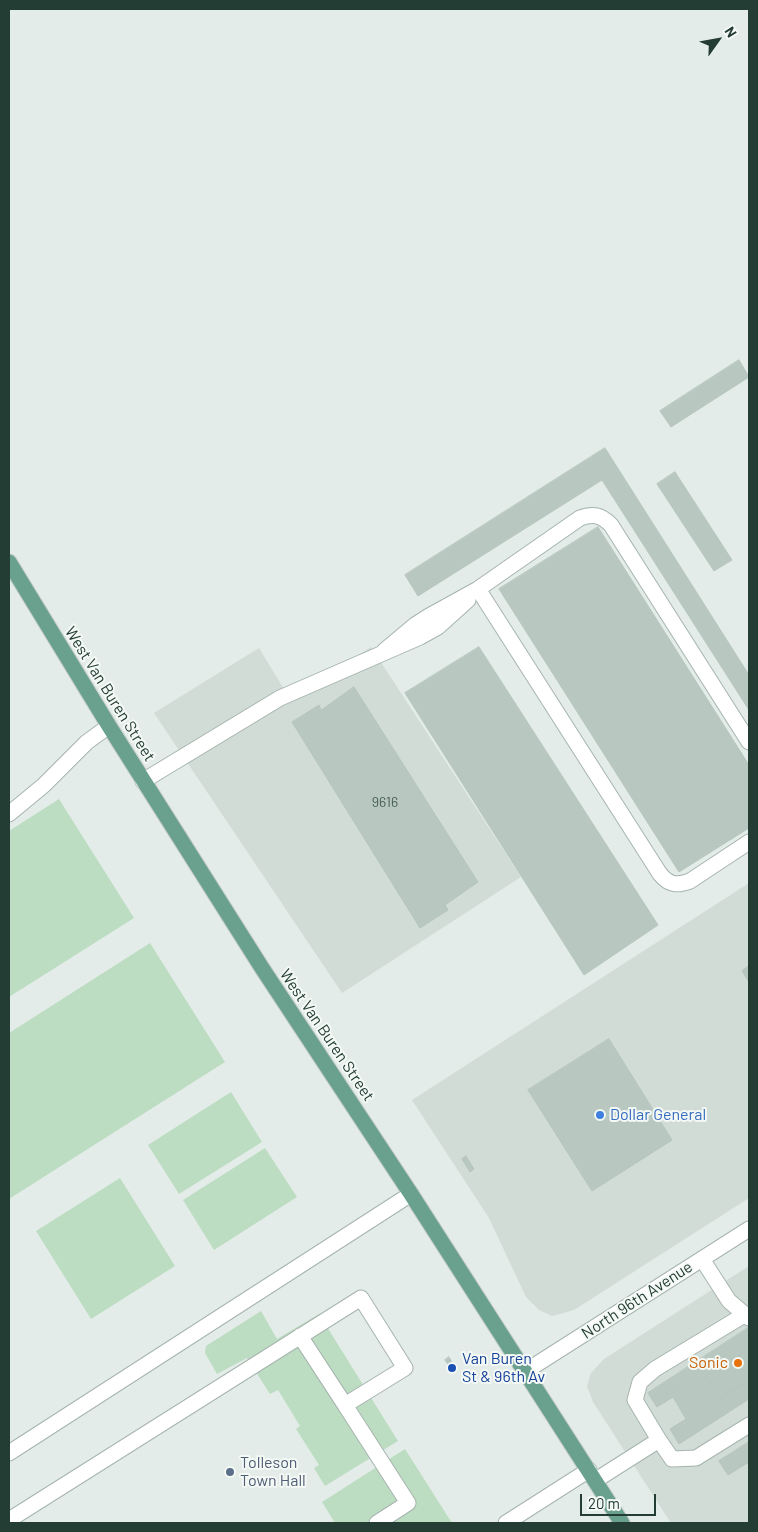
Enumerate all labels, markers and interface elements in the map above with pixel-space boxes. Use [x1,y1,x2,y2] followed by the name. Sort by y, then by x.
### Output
[693,15,743,65] north arrow
[721,23,741,40] text: N
[61,623,159,765] street label: West Van Buren Street
[372,794,398,810] house number: 9616
[276,965,378,1105] street label: West Van Buren Street
[610,1105,706,1125] place label: Dollar General
[594,1109,606,1121] marker: Dollar General
[578,1257,696,1343] street label: North 96th Avenue
[462,1349,545,1387] place label: Van Buren St & 96th Av
[689,1353,728,1373] place label: Sonic
[732,1357,744,1369] marker: Sonic
[446,1362,458,1374] marker: Van Buren St & 96th Av
[240,1453,306,1491] place label: Tolleson Town Hall
[224,1466,236,1478] marker: Tolleson Town Hall
[583,1484,659,1516] scale bar
[588,1494,620,1512] text: 20 m

